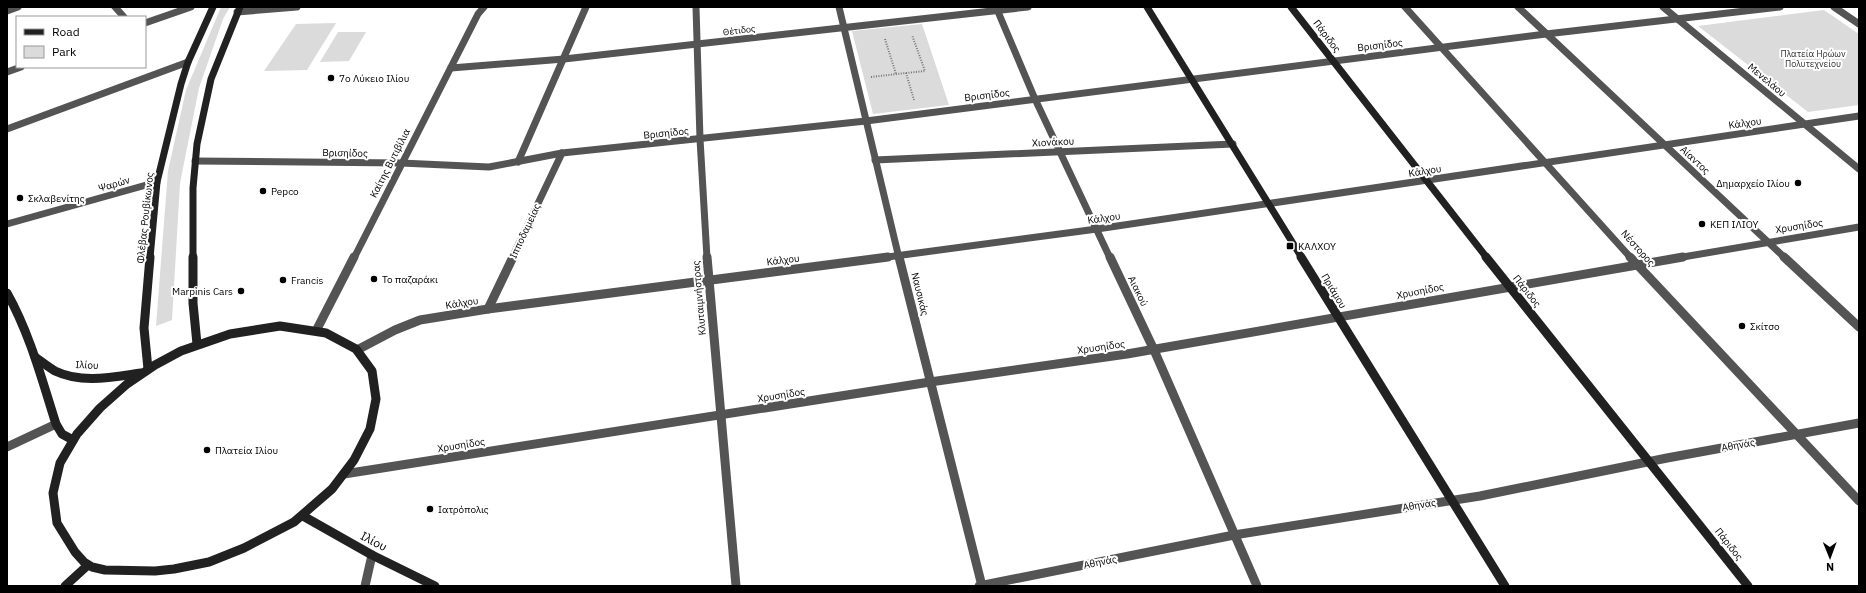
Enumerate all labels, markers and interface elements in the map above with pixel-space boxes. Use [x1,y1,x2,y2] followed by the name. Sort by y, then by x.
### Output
[16,16,146,68] legend
[1310,17,1344,55] street label: Πάριδος
[722,22,756,37] street label: Θέτιδος
[52,24,80,39] text: Road
[1357,36,1404,54] street label: Βρισηίδος
[52,44,77,59] text: Park
[1780,48,1846,69] park label: Πλατεία Ηρώων Πολυτεχνείου
[1745,60,1789,100] street label: Μενελάου
[339,72,409,85] place label: 7ο Λύκειο Ιλίου
[326,73,336,83] marker: 7ο Λύκειο Ιλίου
[964,86,1011,104] street label: Βρισηίδος
[1728,114,1762,132] street label: Κάλχου
[643,124,690,142] street label: Βρισηίδος
[367,126,413,200] street label: Καίτης Βυτιβίλια
[1031,134,1075,150] street label: Χιονάκου
[1677,143,1713,177] street label: Αίαντος
[322,146,368,160] street label: Βρισηίδος
[1408,162,1442,180] street label: Κάλχου
[134,172,156,264] street label: Φλέβας Ρουβίκωνος
[97,173,131,195] street label: Ψαρών
[1716,177,1790,190] place label: Δημαρχείο Ιλίου
[1793,178,1803,188] marker: Δημαρχείο Ιλίου
[271,185,299,198] place label: Pepco
[258,186,268,196] marker: Pepco
[28,192,85,205] place label: Σκλαβενίτης
[15,193,25,203] marker: Σκλαβενίτης
[507,201,543,261] street label: Ιπποδαμείας
[1087,209,1121,227] street label: Κάλχου
[1774,216,1824,236] street label: Χρυσηίδος
[1710,218,1758,231] place label: ΚΕΠ ΙΛΙΟΥ
[1697,219,1707,229] marker: ΚΕΠ ΙΛΙΟΥ
[1618,227,1658,269] street label: Νέστορος
[1298,240,1336,253] place label: ΚΑΛΧΟΥ
[1285,241,1295,251] marker: ΚΑΛΧΟΥ
[766,252,800,268] street label: Κάλχου
[689,260,709,336] street label: Κλυταιμνήστρας
[908,271,932,317] street label: Ναυσικάς
[1318,271,1350,311] street label: Πριάμου
[1510,272,1544,310] street label: Πάριδος
[382,273,438,286] place label: Το παζαράκι
[291,274,324,287] place label: Francis
[369,274,379,284] marker: Το παζαράκι
[1125,274,1151,308] street label: Αιακού
[278,275,288,285] marker: Francis
[1395,280,1445,302] street label: Χρυσηίδος
[172,285,233,298] place label: Marpinis Cars
[236,286,246,296] marker: Marpinis Cars
[445,294,479,312] street label: Κάλχου
[1750,320,1780,333] place label: Σκίτσο
[1737,321,1747,331] marker: Σκίτσο
[1076,337,1126,357] street label: Χρυσηίδος
[75,358,99,372] street label: Ιλίου
[756,385,806,405] street label: Χρυσηίδος
[436,435,486,455] street label: Χρυσηίδος
[1720,436,1756,454] street label: Αθηνάς
[215,444,278,457] place label: Πλατεία Ιλίου
[202,445,212,455] marker: Πλατεία Ιλίου
[1401,496,1437,514] street label: Αθηνάς
[438,503,489,516] place label: Ιατρόπολις
[425,504,435,514] marker: Ιατρόπολις
[1712,525,1746,563] street label: Πάριδος
[358,528,390,554] street label: Ιλίου
[1810,537,1850,577] north arrow
[1082,552,1118,572] street label: Αθηνάς
[1826,560,1834,574] text: N

